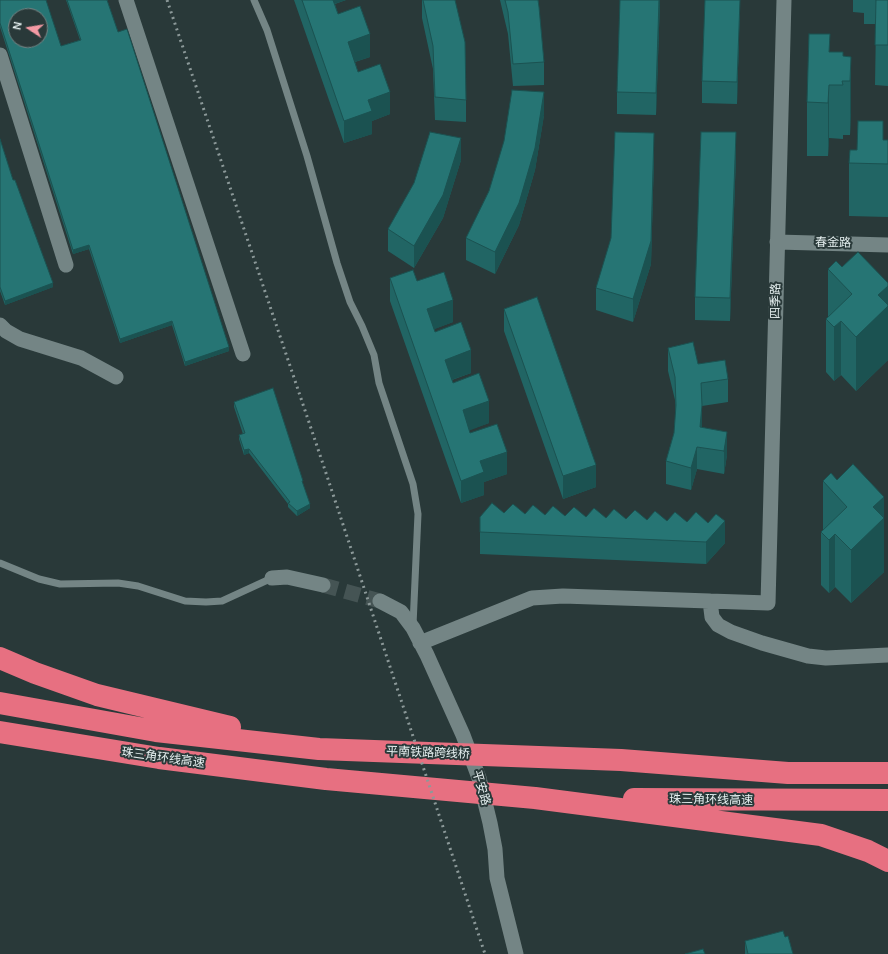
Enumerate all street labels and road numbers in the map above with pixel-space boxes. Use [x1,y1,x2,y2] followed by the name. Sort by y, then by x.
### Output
[815,235,851,251] street label: 春金路
[768,283,784,319] street label: 四季路
[386,744,470,762] street label: 平南铁路跨线桥
[120,745,206,771] street label: 珠三角环线高速
[469,769,493,807] street label: 平安路
[669,792,753,808] street label: 珠三角环线高速

